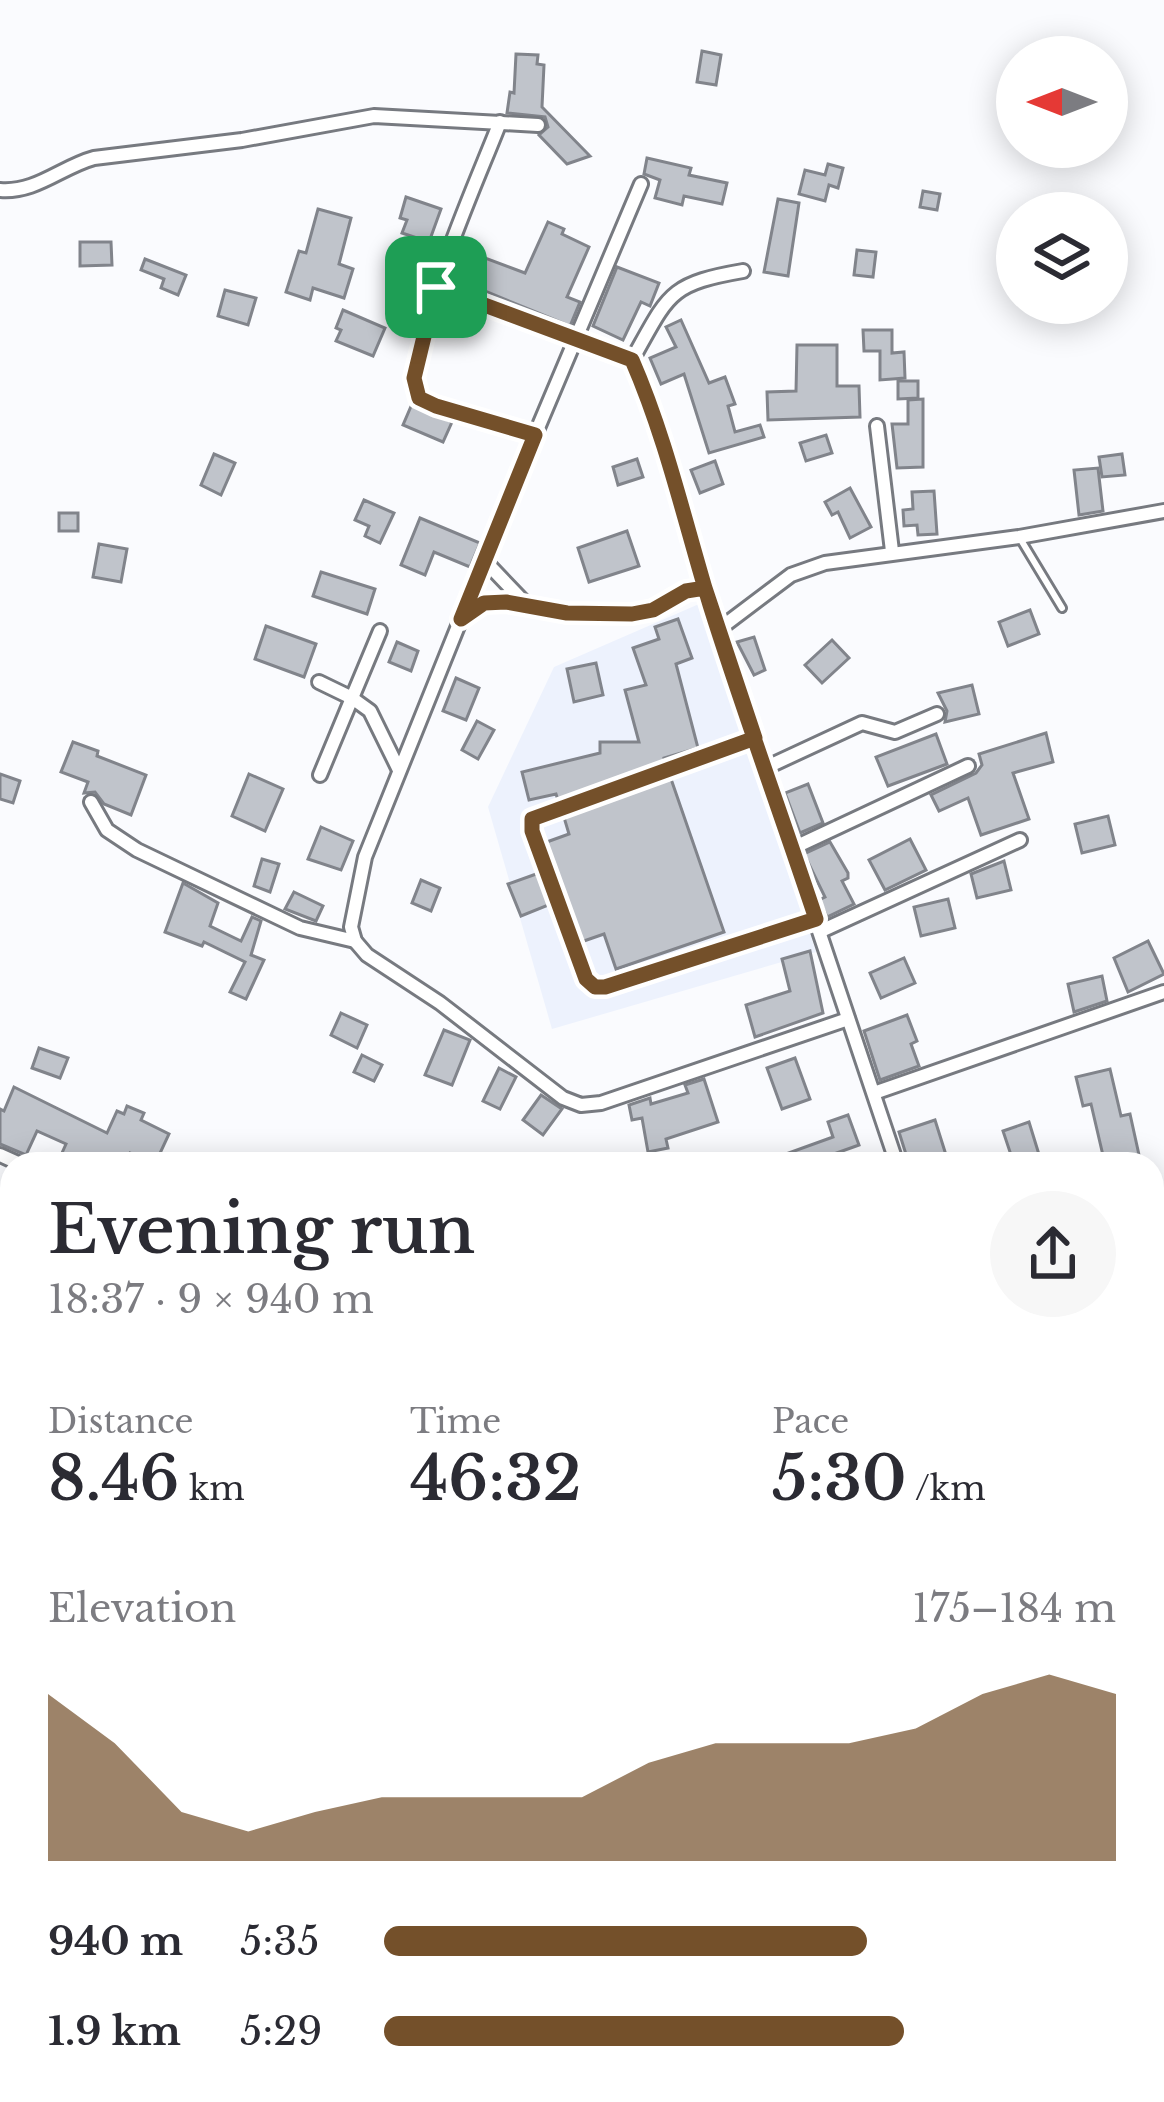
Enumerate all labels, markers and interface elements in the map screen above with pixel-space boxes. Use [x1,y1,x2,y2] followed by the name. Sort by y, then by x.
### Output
[996,36,1128,168] north arrow
[996,36,1128,324] map controls
[996,192,1128,324] button: layers
[385,236,487,338] pin
[403,254,469,320] icon: arrive
[48,1189,475,1271] text: Evening run
[990,1191,1116,1317] button: share
[48,1275,374,1324] text: 18:37 · 9 × 940 m
[48,1401,194,1442] text: Distance
[410,1401,501,1442] text: Time
[772,1401,849,1442] text: Pace
[48,1442,179,1516] text: 8.46
[410,1442,581,1516] text: 46:32
[772,1442,907,1516] text: 5:30
[179,1468,245,1509] text: km
[907,1468,986,1509] text: /km
[48,1584,236,1633] text: Elevation
[912,1584,1116,1633] text: 175–184 m
[48,1917,183,1966] text: 940 m
[240,1917,319,1966] text: 5:35
[48,2007,181,2056] text: 1.9 km
[240,2007,322,2056] text: 5:29

